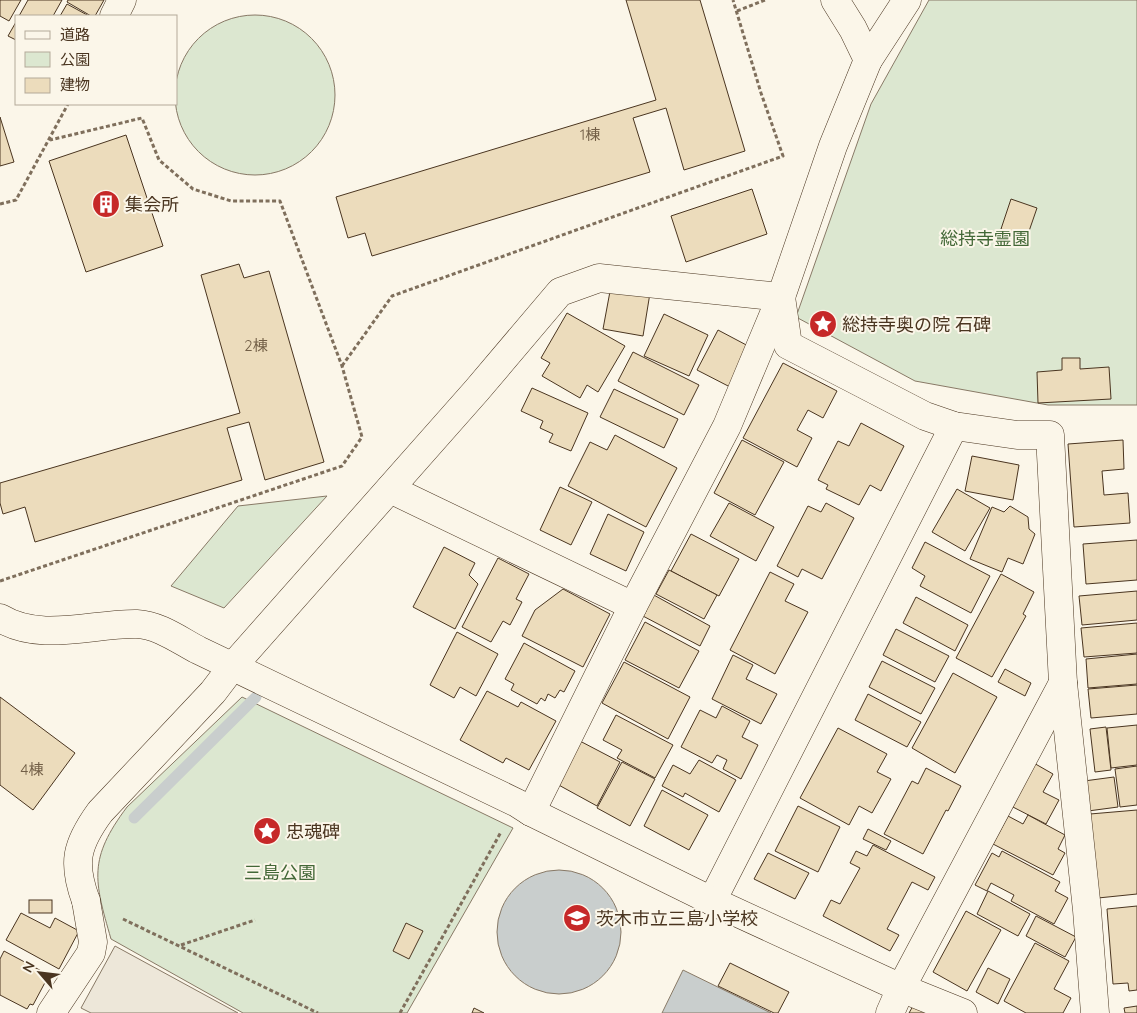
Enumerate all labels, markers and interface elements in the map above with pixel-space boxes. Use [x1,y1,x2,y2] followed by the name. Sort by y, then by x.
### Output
[15,15,178,105] legend
[60,25,90,44] text: 道路
[60,50,90,69] text: 公園
[60,75,90,94] text: 建物
[580,125,600,144] house number: 1棟
[91,189,121,219] building icon: 集会所
[125,193,179,216] place label: 集会所
[940,227,1030,250] park label: 総持寺霊園
[808,309,838,339] place icon: 総持寺奥の院 石碑
[842,313,991,336] place label: 総持寺奥の院 石碑
[244,336,268,355] house number: 2棟
[21,760,43,779] house number: 4棟
[252,816,282,846] place icon: 忠魂碑
[286,820,340,843] place label: 忠魂碑
[244,861,316,884] park label: 三島公園
[562,903,592,933] school or university icon: 茨木市立三島小学校
[596,907,758,930] place label: 茨木市立三島小学校
[15,948,65,998] north arrow
[18,958,39,976] text: N

